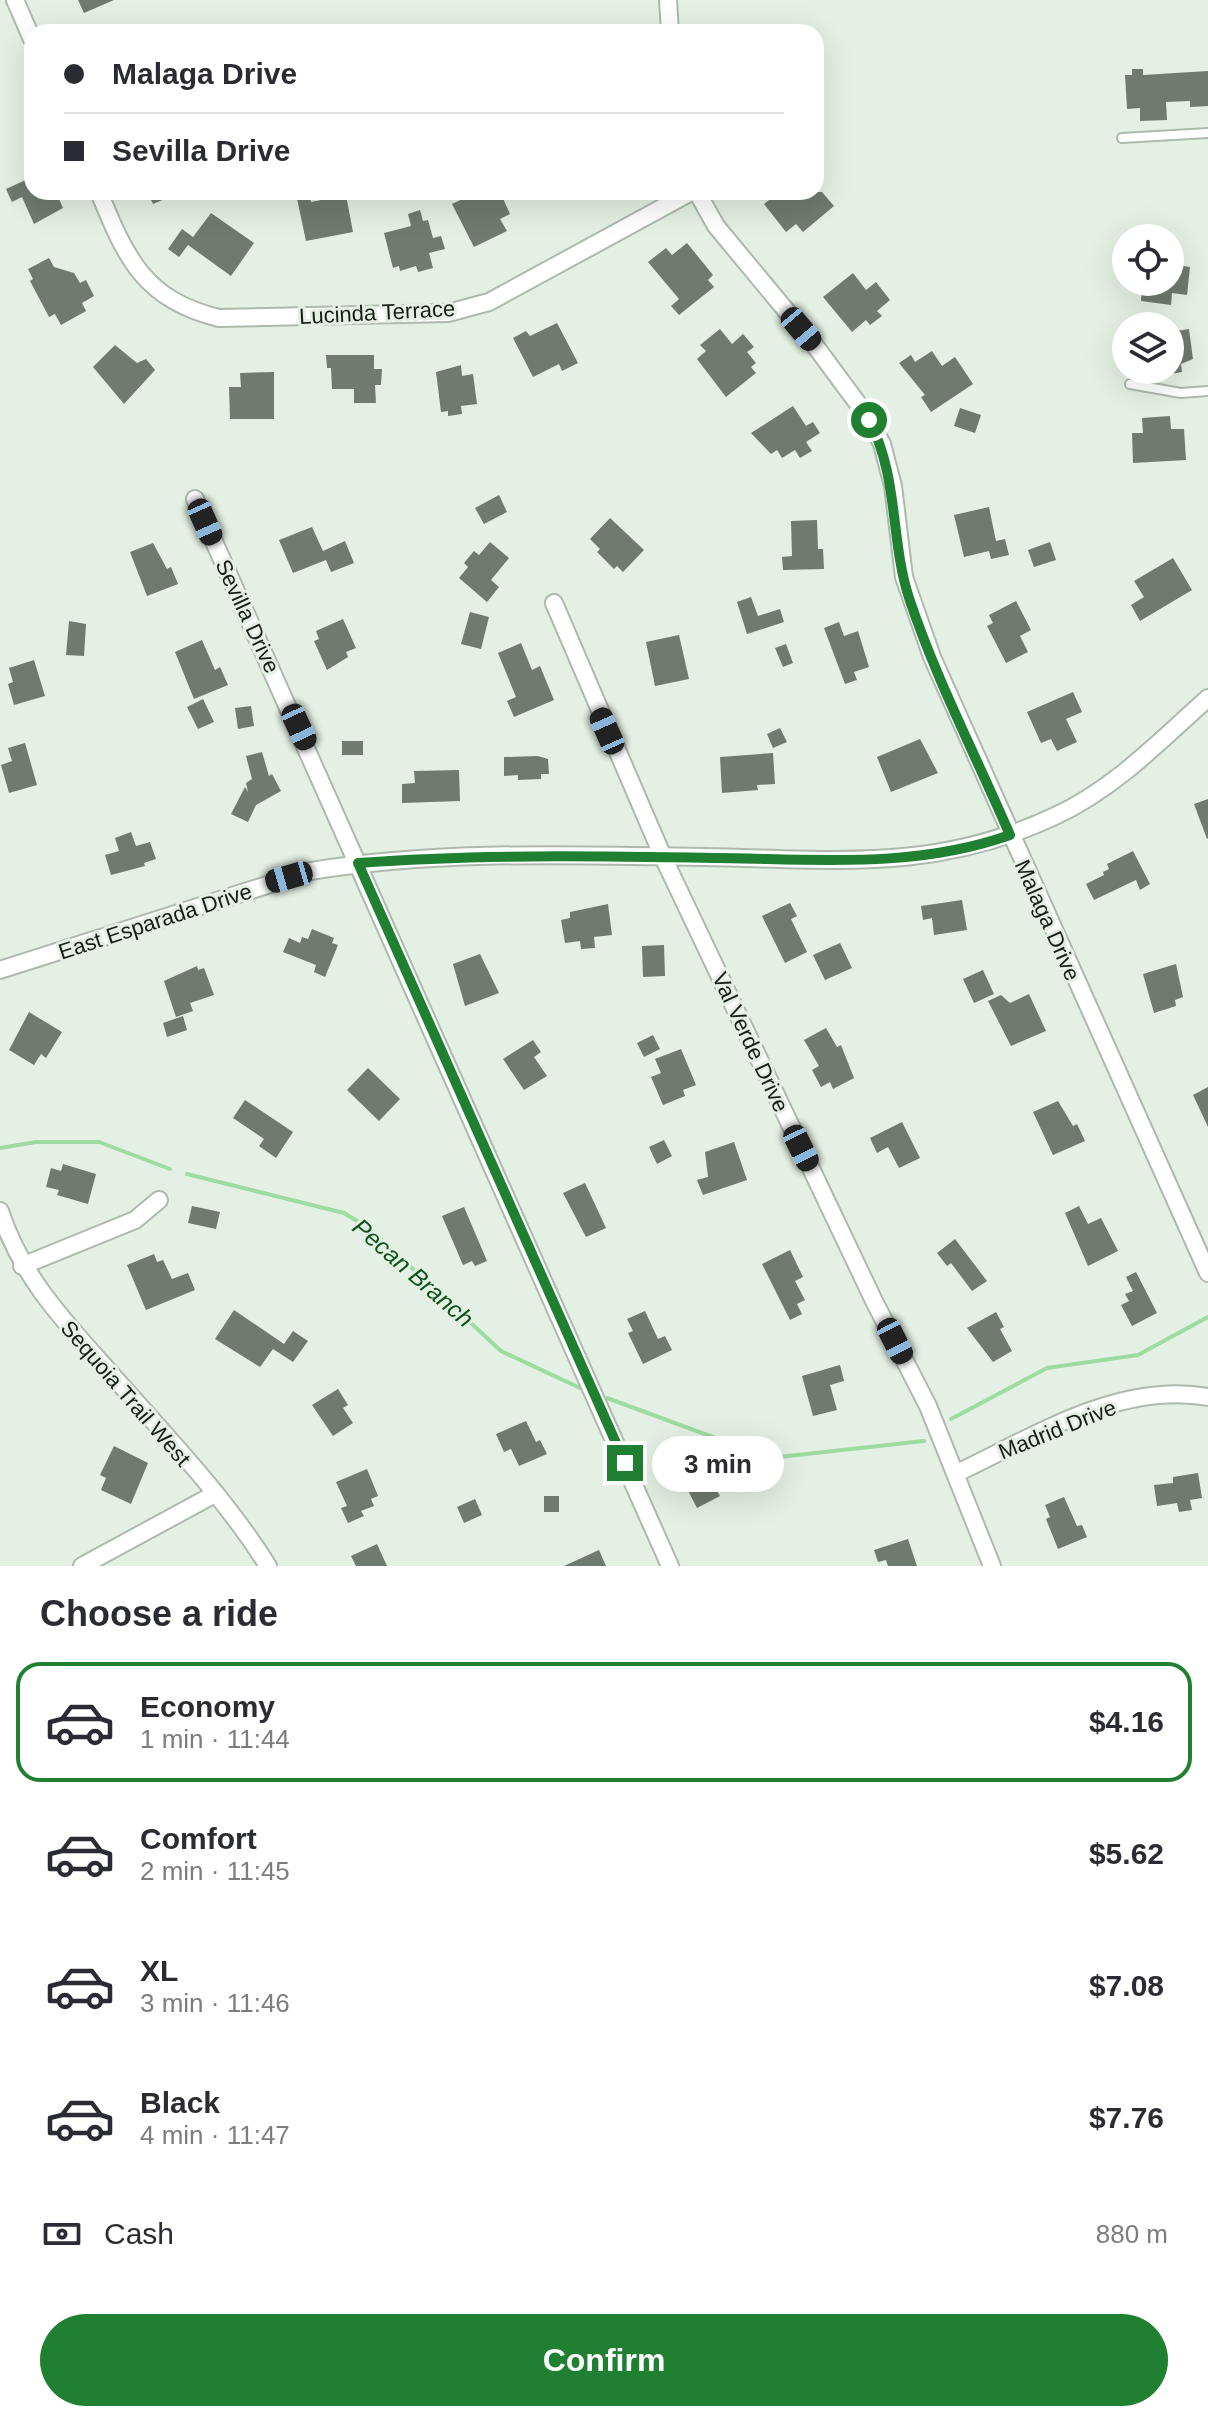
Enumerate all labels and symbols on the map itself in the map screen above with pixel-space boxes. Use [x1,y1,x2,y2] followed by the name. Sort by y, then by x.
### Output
[298,296,456,329] street label: Lucinda Terrace
[776,303,826,355] car
[851,402,887,438] route start
[184,495,226,549] car
[210,556,285,677] street label: Sevilla Drive
[278,700,320,754] car
[586,704,628,758] car
[1010,856,1085,984] street label: Malaga Drive
[263,859,315,895] car
[55,878,255,965] street label: East Esparada Drive
[707,968,794,1116] street label: Val Verde Drive
[780,1121,822,1175] car
[348,1213,479,1332] water label: Pecan Branch
[873,1314,917,1368] car
[56,1316,195,1471] street label: Sequoia Trail West
[995,1395,1120,1464] street label: Madrid Drive
[653,1435,785,1491] callout: 3 min
[607,1445,643,1481] route end

